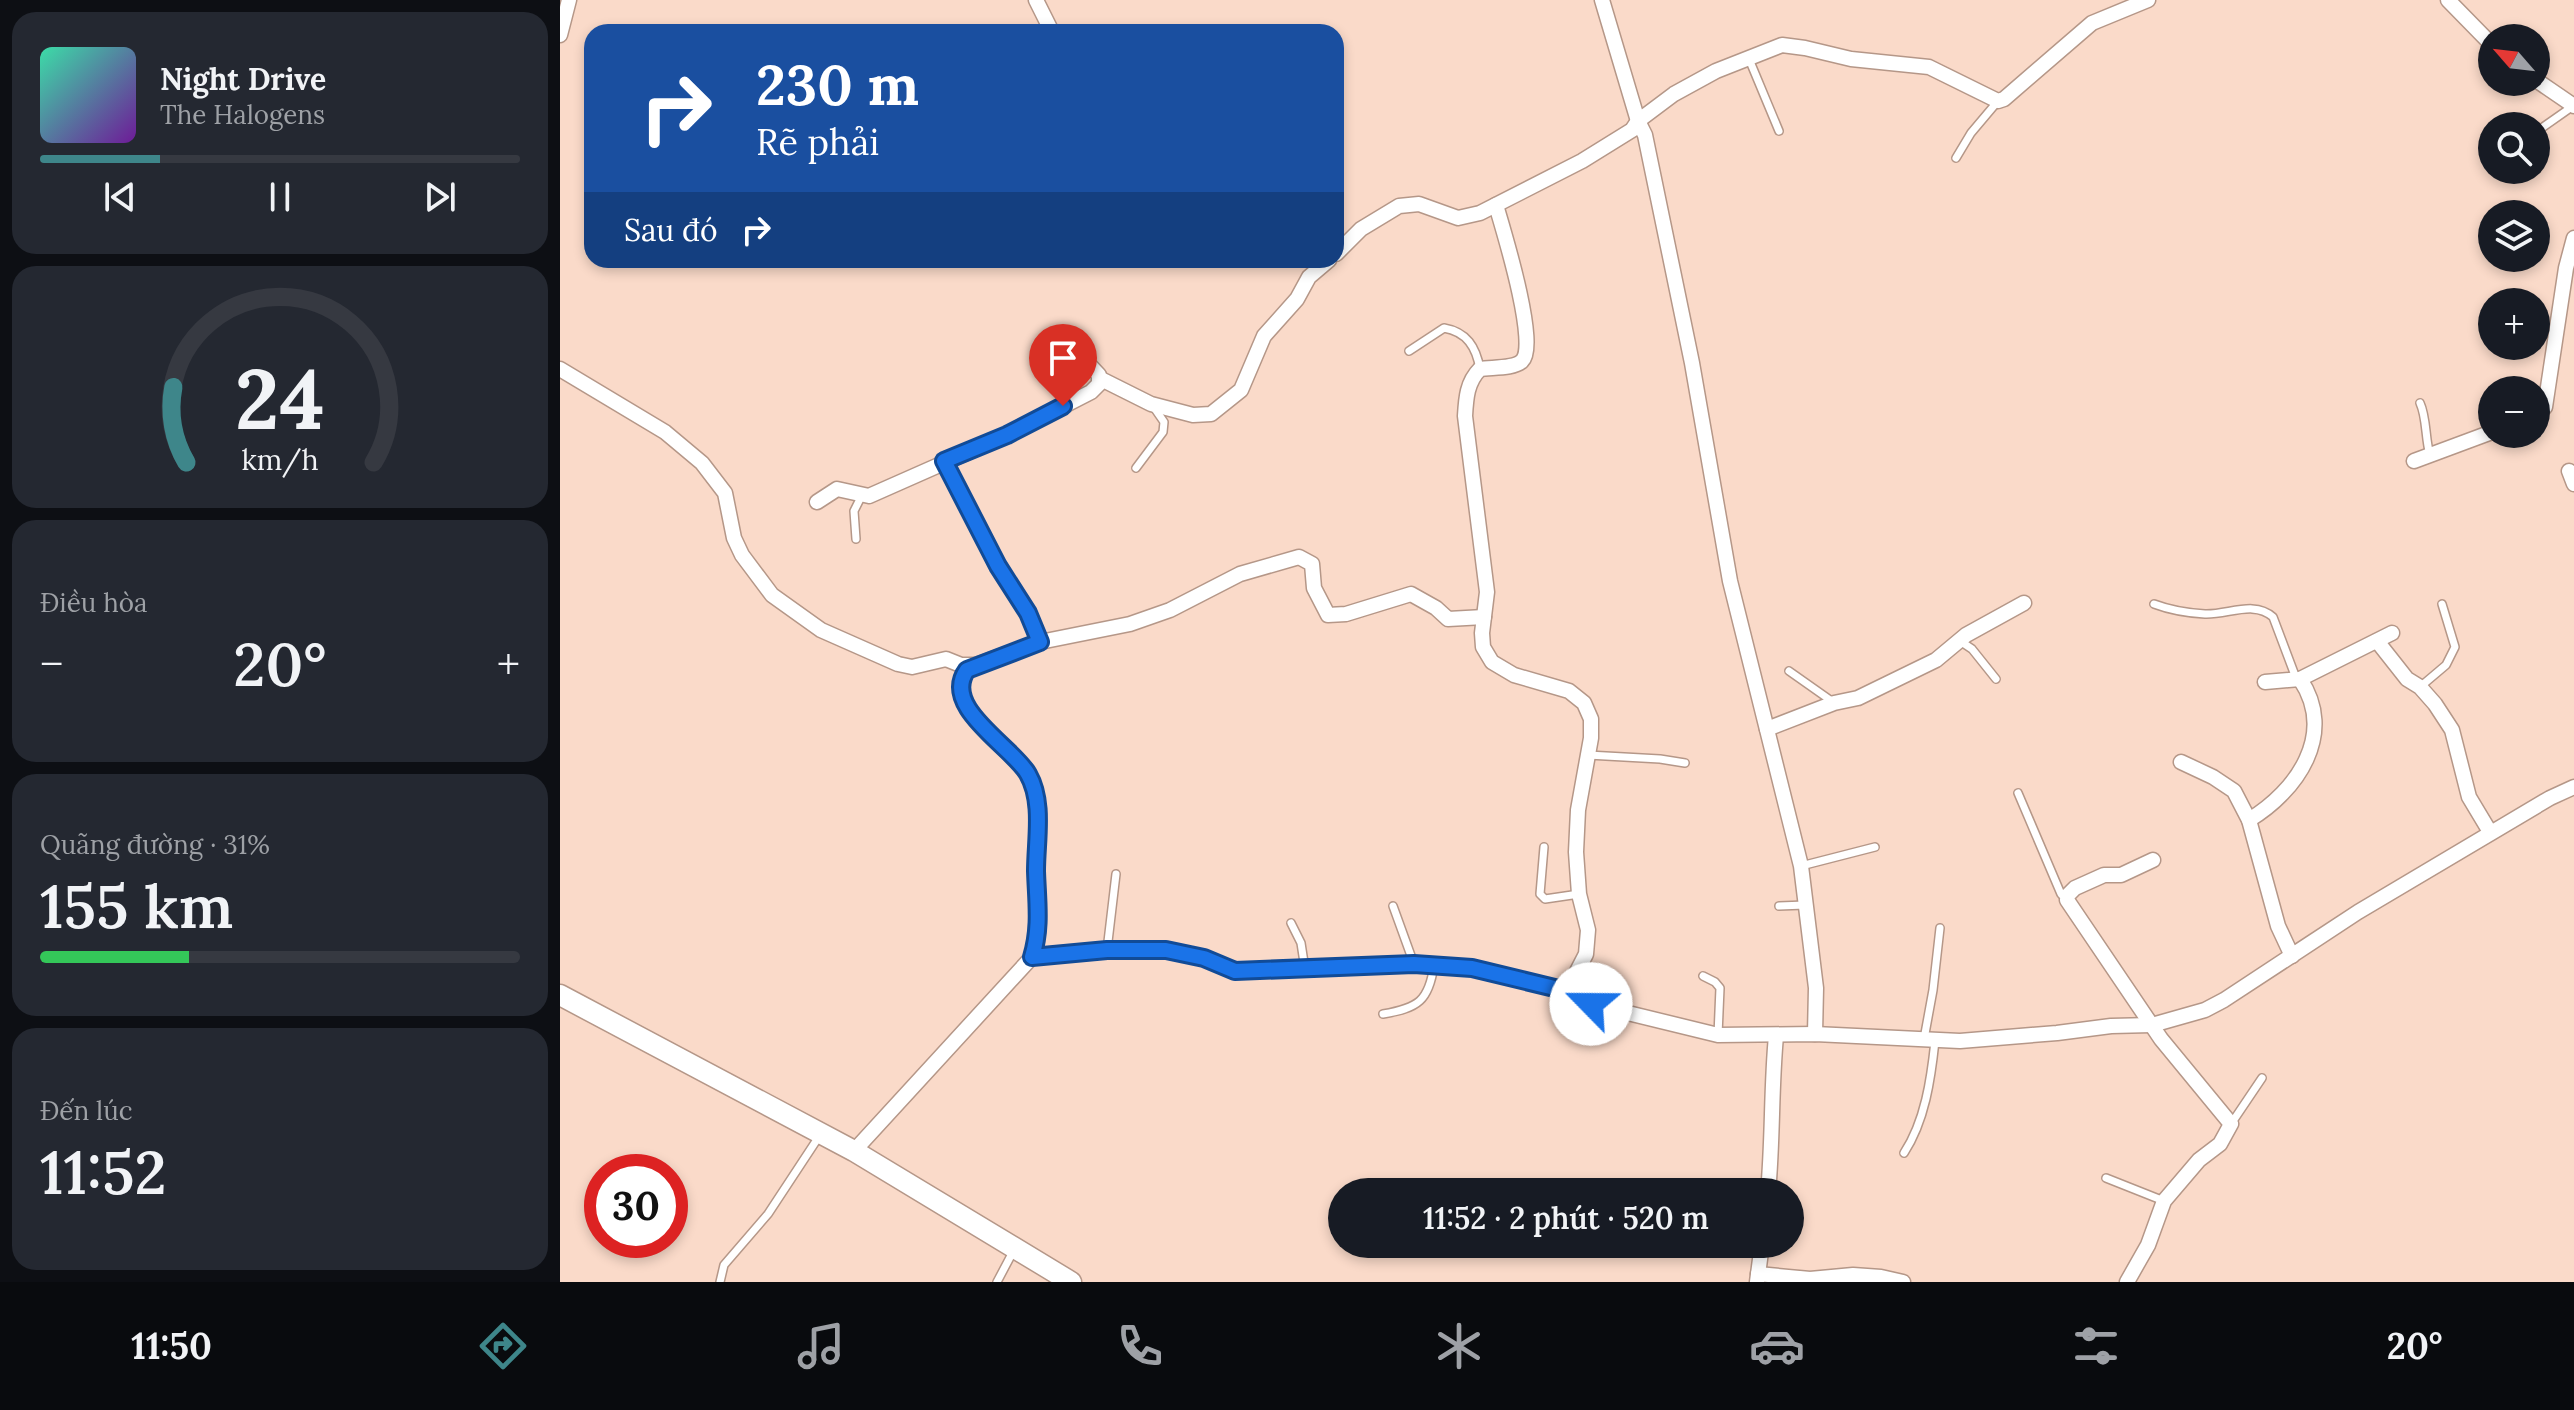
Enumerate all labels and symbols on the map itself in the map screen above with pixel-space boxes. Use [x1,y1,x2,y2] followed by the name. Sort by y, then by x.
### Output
[2478,24,2550,96] north arrow
[1029,324,1097,406] pin
[1549,962,1633,1046] position arrow
[584,1154,688,1258] speed limit sign: 30

